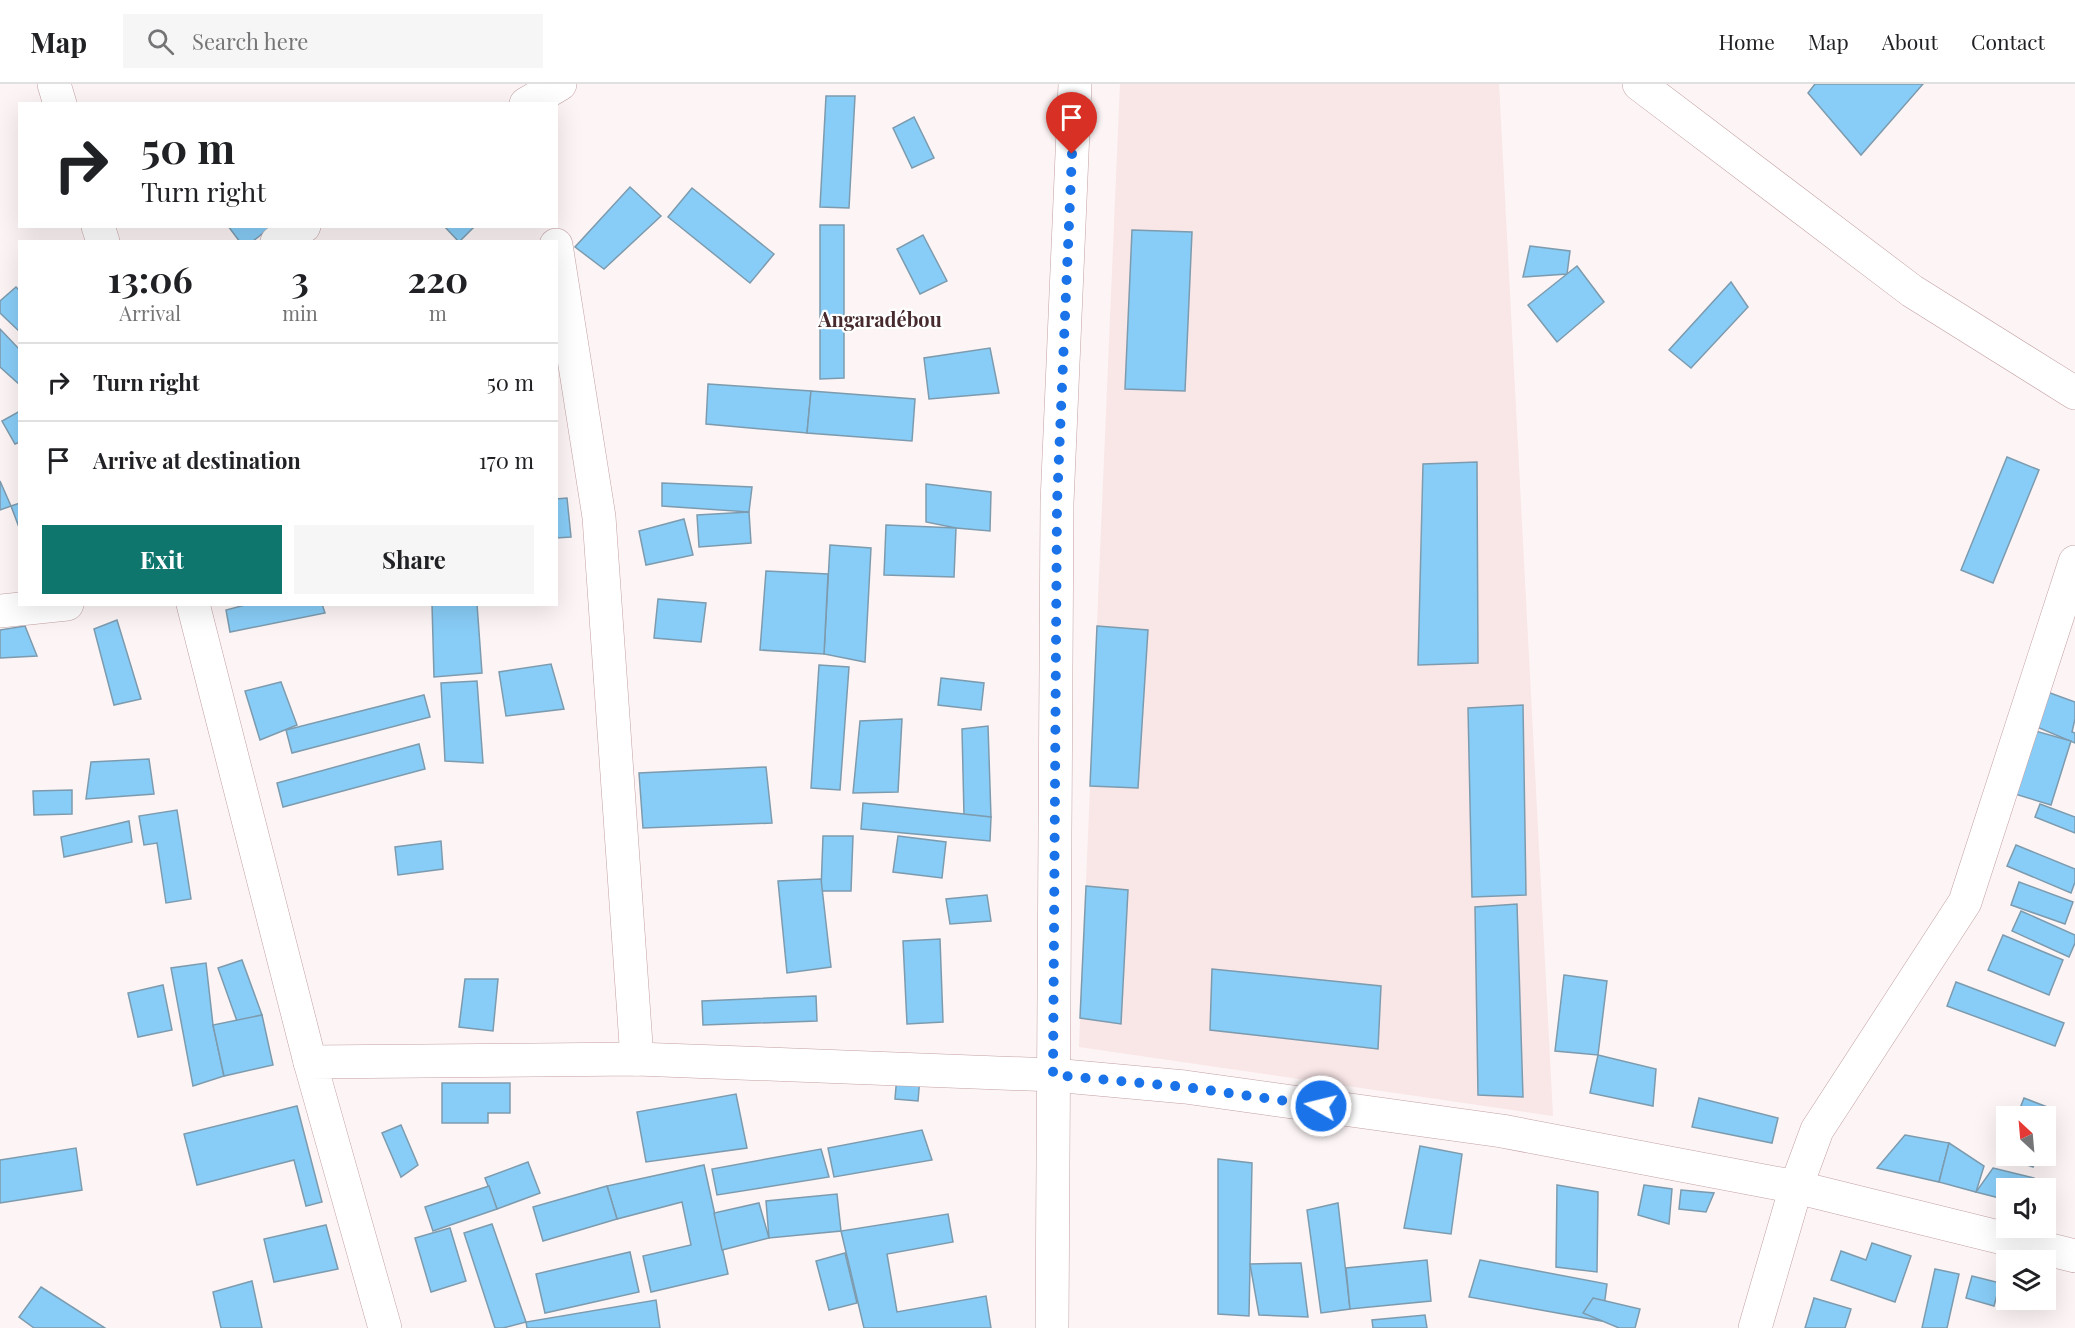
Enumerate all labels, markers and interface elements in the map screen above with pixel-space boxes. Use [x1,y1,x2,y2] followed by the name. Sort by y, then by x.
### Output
[123,14,543,68] search box
[30,23,87,60] text: Map
[144,25,177,58] icon: search
[192,26,308,56] text: Search here
[1719,27,1775,55] text: Home
[1808,27,1849,55] text: Map
[1882,27,1938,55] text: About
[1971,27,2045,55] text: Contact
[1046,92,1097,154] pin
[1055,101,1088,134] icon: arrive
[141,119,235,175] text: 50 m
[42,126,120,204] icon: right
[141,173,266,209] text: Turn right
[108,254,193,302] text: 13:06
[291,254,309,302] text: 3
[407,254,468,302] text: 220
[119,299,181,326] text: Arrival
[282,299,318,326] text: min
[429,299,447,326] text: m
[817,305,942,332] district label: Angaradébou
[42,366,75,399] icon: right
[93,367,199,397] text: Turn right
[487,367,534,397] text: 50 m
[42,444,75,477] icon: arrive
[93,445,301,475] text: Arrive at destination
[479,445,534,475] text: 170 m
[42,525,282,594] button: Exit
[294,525,534,594] button: Share
[1289,1074,1353,1138] position arrow
[1996,1106,2056,1166] north arrow
[1996,1106,2056,1310] map controls
[1996,1178,2056,1238] button: sound
[1996,1250,2056,1310] button: layers

